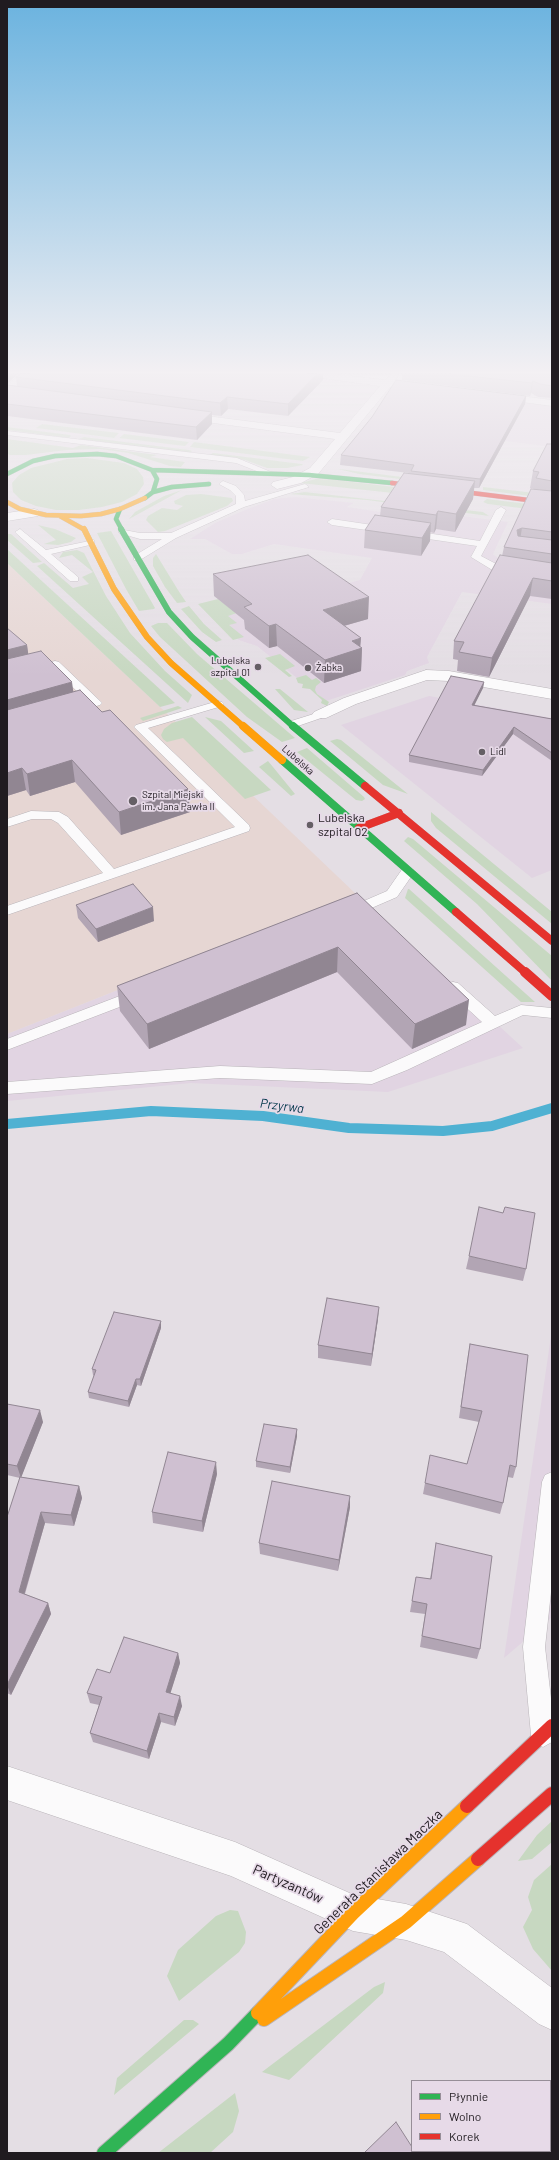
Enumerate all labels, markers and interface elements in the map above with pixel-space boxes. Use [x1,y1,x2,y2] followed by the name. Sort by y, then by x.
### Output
[211,655,250,678] place label: Lubelska szpital 01
[253,662,263,672] marker: Lubelska szpital 01
[316,662,342,674] place label: Żabka
[303,663,313,673] marker: Żabka
[280,743,316,777] street label: Lubelska
[490,746,506,758] place label: Lidl
[477,747,487,757] marker: Lidl
[142,789,215,812] place label: Szpital Miejski im. Jana Pawła II
[127,795,139,807] marker: Szpital Miejski im. Jana Pawła II
[318,811,368,839] place label: Lubelska szpital 02
[305,820,315,830] marker: Lubelska szpital 02
[259,1096,305,1116] water label: Przyrwa
[310,1806,446,1938] street label: Generała Stanisława Maczka
[250,1861,326,1907] street label: Partyzantów
[411,2080,551,2152] legend
[449,2089,488,2103] text: Płynnie
[449,2109,481,2123] text: Wolno
[449,2129,479,2143] text: Korek

